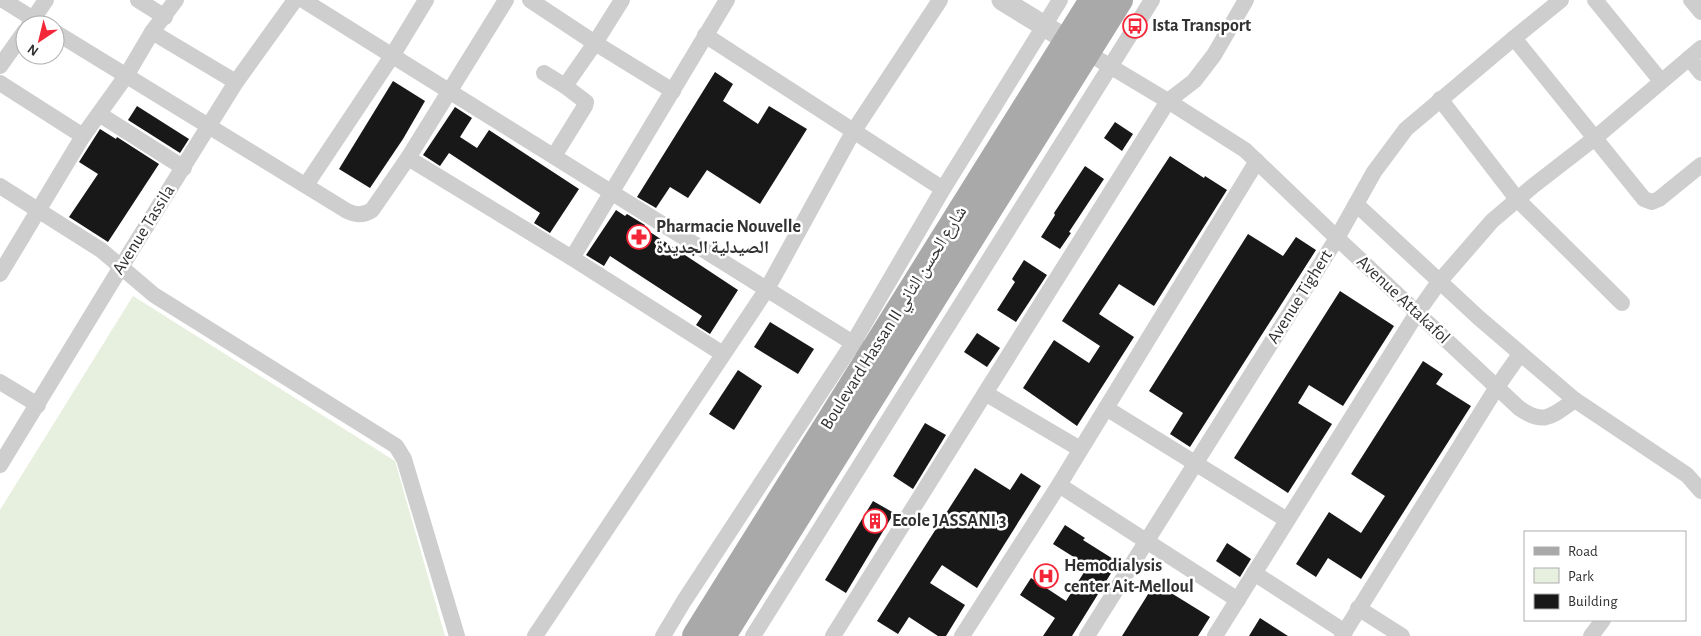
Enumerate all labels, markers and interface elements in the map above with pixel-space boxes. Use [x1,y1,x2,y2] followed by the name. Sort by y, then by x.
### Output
[1122,13,1148,39] bus stop icon: Ista Transport
[15,15,65,65] north arrow
[1152,17,1251,35] place label: Ista Transport
[25,41,41,58] text: N
[109,182,179,278] street label: Avenue Tassila
[818,203,974,435] street label: Boulevard Hassan II شارع الحسن الثاني
[656,218,801,257] place label: Pharmacie Nouvelle الصيدلية الجديدة
[626,224,652,250] pharmacy icon: Pharmacie Nouvelle الصيدلية الجديدة
[1264,247,1336,347] street label: Avenue Tighert
[1353,253,1453,347] street label: Avenue Attakafol
[862,508,888,534] building icon: Ecole JASSANI 3
[892,512,1007,530] place label: Ecole JASSANI 3
[1524,531,1686,621] legend
[1568,544,1598,559] text: Road
[1064,557,1194,596] place label: Hemodialysis center Ait-Melloul
[1033,563,1059,589] hospital icon: Hemodialysis center Ait-Melloul
[1568,569,1594,584] text: Park
[1568,594,1618,609] text: Building

